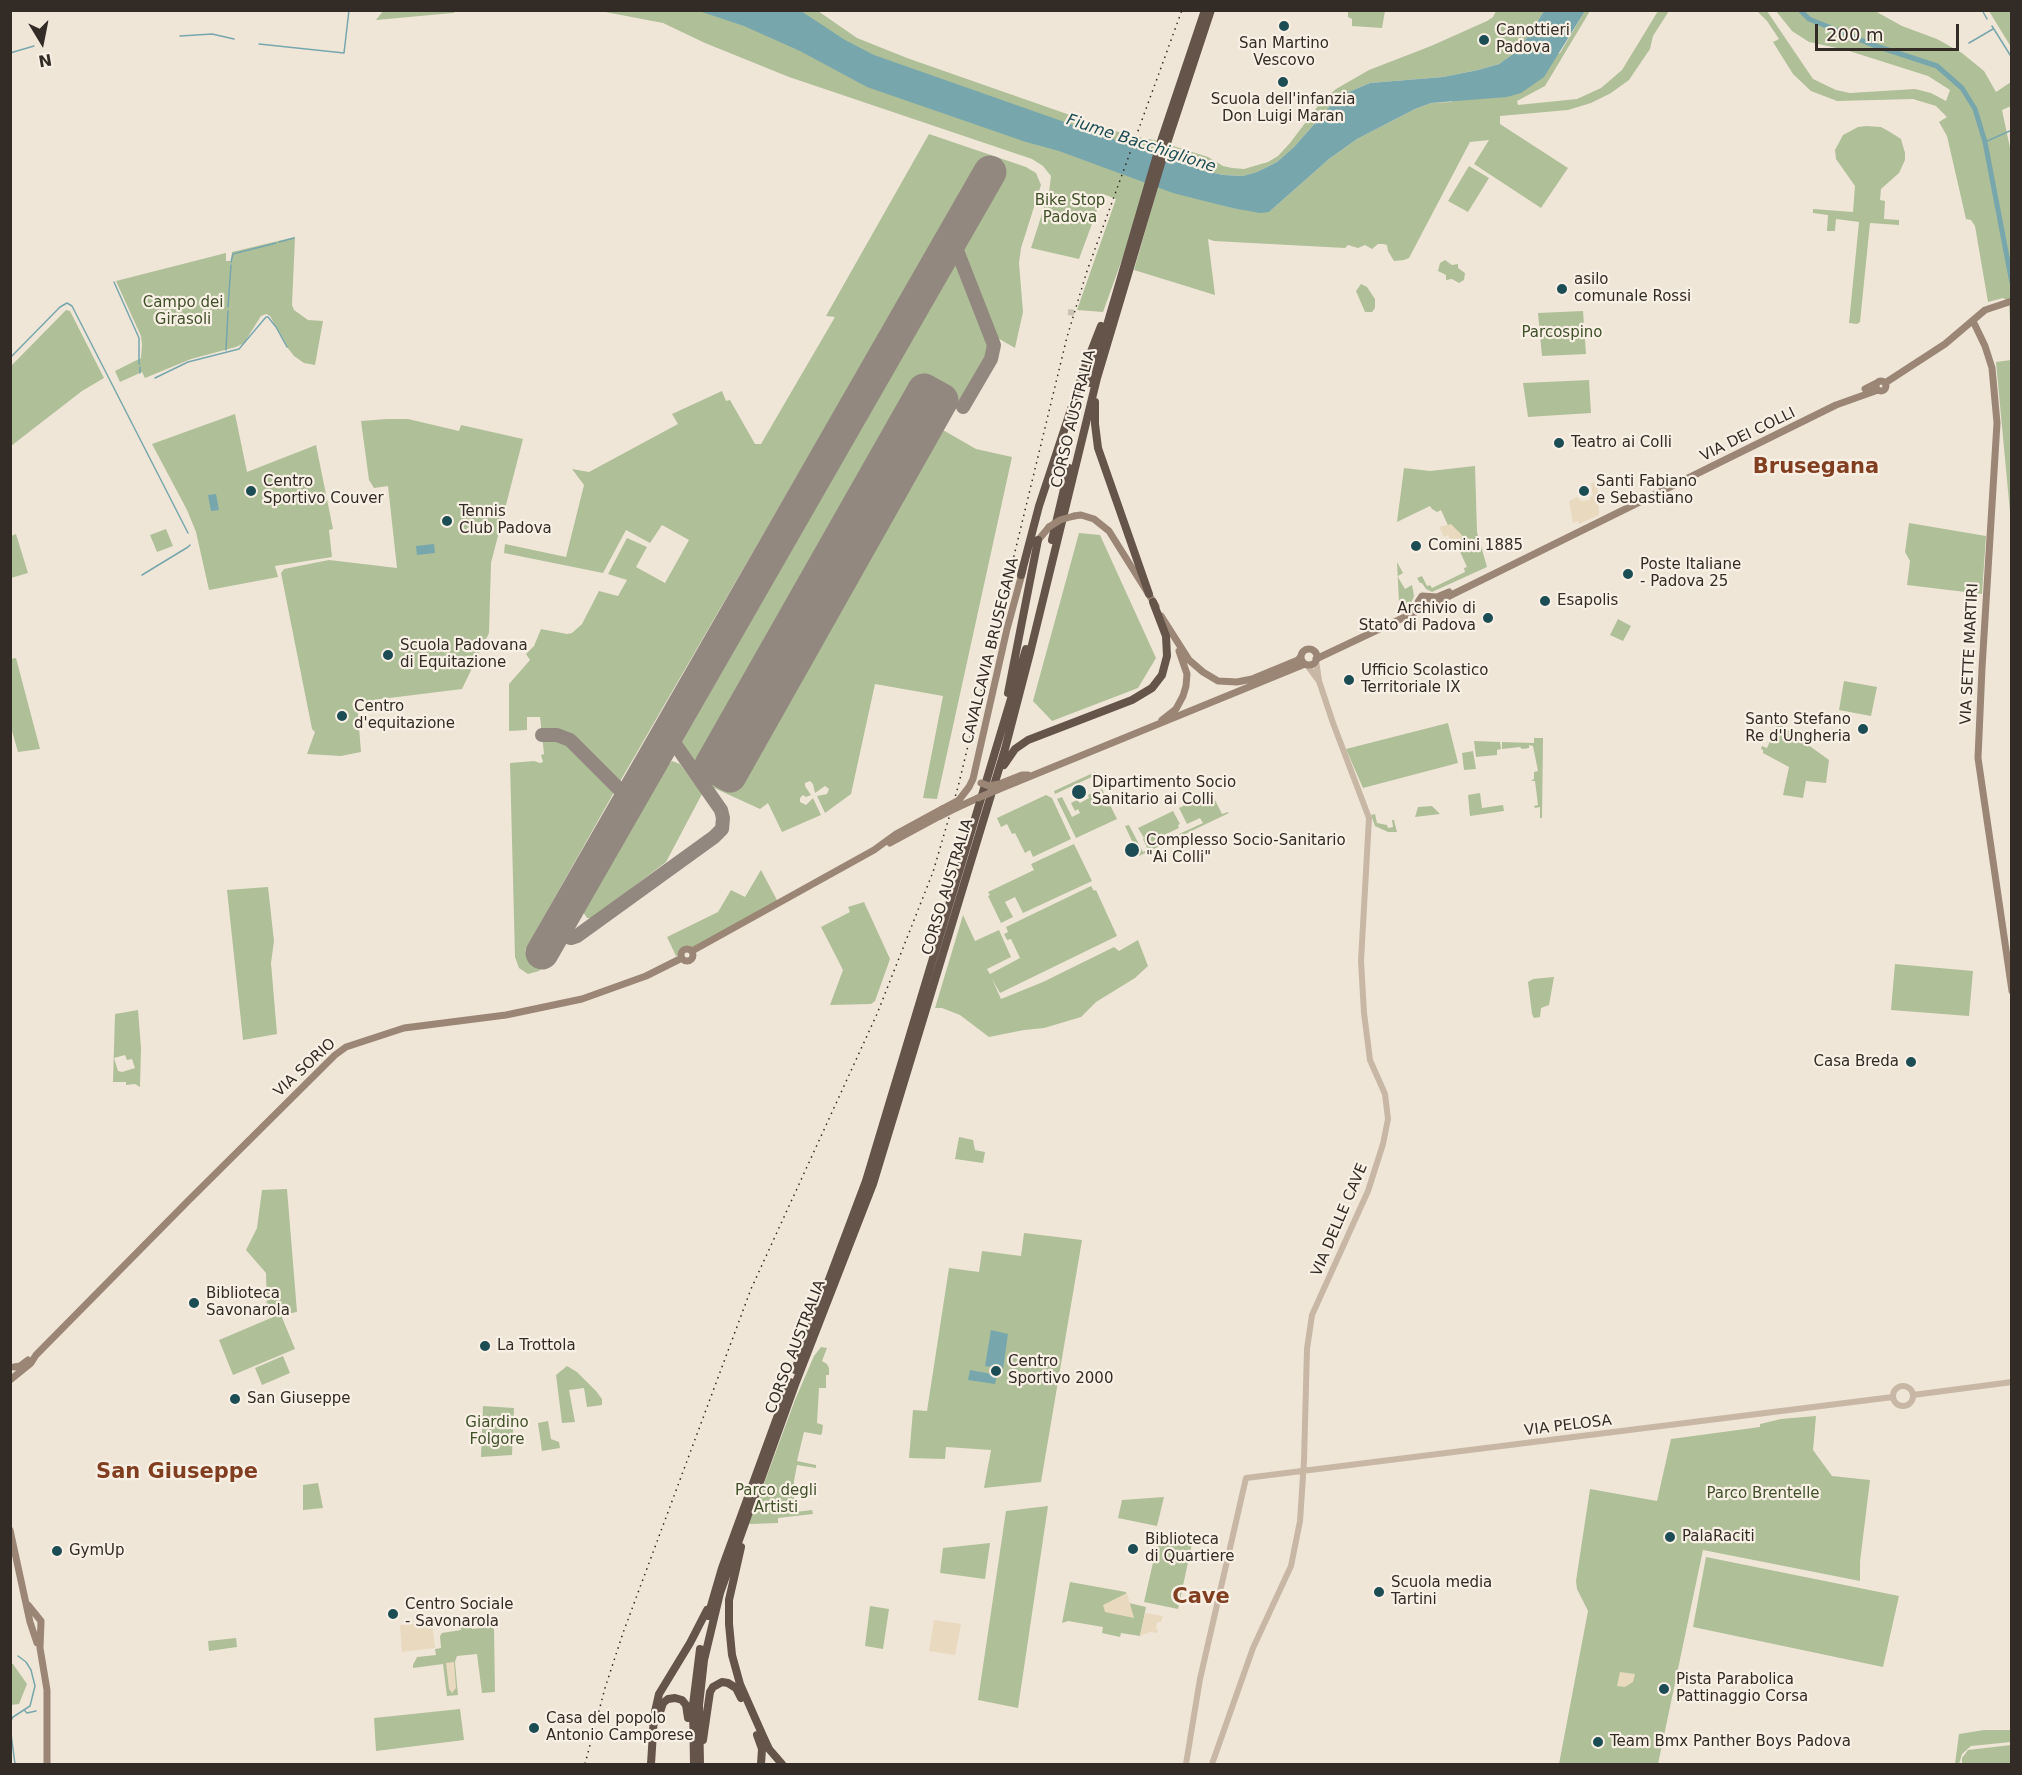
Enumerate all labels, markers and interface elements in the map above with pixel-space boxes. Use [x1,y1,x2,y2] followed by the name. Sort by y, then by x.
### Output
[12,12,72,72] north arrow
[1818,12,1962,50] scale bar
[1277,19,1291,33] marker: San Martino Vescovo
[1496,22,1570,57] place label: Canottieri Padova
[1826,24,1884,45] text: 200 m
[1477,33,1491,47] marker: Canottieri Padova
[1239,35,1329,70] place label: San Martino Vescovo
[37,50,53,71] text: N
[1276,75,1290,89] marker: Scuola dell'infanzia Don Luigi Maran
[1211,91,1355,126] place label: Scuola dell'infanzia Don Luigi Maran
[1064,111,1218,177] water label: Fiume Bacchiglione
[1035,192,1105,227] park label: Bike Stop Padova
[1574,271,1691,306] place label: asilo comunale Rossi
[1555,282,1569,296] marker: asilo comunale Rossi
[143,294,223,329] park label: Campo dei Girasoli
[1521,324,1603,342] park label: Parcospino
[1048,348,1100,490] street label: CORSO AUSTRALIA
[1698,404,1798,466] street label: VIA DEI COLLI
[1571,434,1672,452] place label: Teatro ai Colli
[1552,436,1566,450] marker: Teatro ai Colli
[1753,455,1879,481] district label: Brusegana
[263,473,384,508] place label: Centro Sportivo Couver
[1596,473,1697,508] place label: Santi Fabiano e Sebastiano
[244,484,258,498] marker: Centro Sportivo Couver
[1577,484,1591,498] marker: Santi Fabiano e Sebastiano
[459,503,552,538] place label: Tennis Club Padova
[440,514,454,528] marker: Tennis Club Padova
[1428,537,1523,555] place label: Comini 1885
[1409,539,1423,553] marker: Comini 1885
[959,556,1023,746] street label: CAVALCAVIA BRUSEGANA
[1640,556,1741,591] place label: Poste Italiane - Padova 25
[1621,567,1635,581] marker: Poste Italiane - Padova 25
[1957,583,1983,725] street label: VIA SETTE MARTIRI
[1557,592,1618,610] place label: Esapolis
[1538,594,1552,608] marker: Esapolis
[1359,600,1476,635] place label: Archivio di Stato di Padova
[1481,611,1495,625] marker: Archivio di Stato di Padova
[400,637,528,672] place label: Scuola Padovana di Equitazione
[381,648,395,662] marker: Scuola Padovana di Equitazione
[1361,662,1488,697] place label: Ufficio Scolastico Territoriale IX
[1342,673,1356,687] marker: Ufficio Scolastico Territoriale IX
[354,698,455,733] place label: Centro d'equitazione
[335,709,349,723] marker: Centro d'equitazione
[1745,711,1851,746] place label: Santo Stefano Re d'Ungheria
[1856,722,1870,736] marker: Santo Stefano Re d'Ungheria
[1092,774,1236,809] place label: Dipartimento Socio Sanitario ai Colli
[1070,783,1088,801] marker: Dipartimento Socio Sanitario ai Colli
[919,817,977,957] street label: CORSO AUSTRALIA
[1146,832,1346,867] place label: Complesso Socio-Sanitario "Ai Colli"
[1123,841,1141,859] marker: Complesso Socio-Sanitario "Ai Colli"
[270,1035,340,1101] street label: VIA SORIO
[1813,1053,1899,1071] place label: Casa Breda
[1904,1055,1918,1069] marker: Casa Breda
[1308,1161,1372,1279] street label: VIA DELLE CAVE
[762,1278,830,1416] street label: CORSO AUSTRALIA
[206,1285,290,1320] place label: Biblioteca Savonarola
[187,1296,201,1310] marker: Biblioteca Savonarola
[497,1337,576,1355] place label: La Trottola
[478,1339,492,1353] marker: La Trottola
[1008,1353,1113,1388] place label: Centro Sportivo 2000
[989,1364,1003,1378] marker: Centro Sportivo 2000
[247,1390,351,1408] place label: San Giuseppe
[228,1392,242,1406] marker: San Giuseppe
[1523,1412,1613,1440] street label: VIA PELOSA
[465,1414,529,1449] park label: Giardino Folgore
[96,1460,258,1486] district label: San Giuseppe
[735,1482,817,1517] park label: Parco degli Artisti
[1706,1485,1820,1503] park label: Parco Brentelle
[1682,1528,1755,1546] place label: PalaRaciti
[1663,1530,1677,1544] marker: PalaRaciti
[1145,1531,1234,1566] place label: Biblioteca di Quartiere
[69,1542,125,1560] place label: GymUp
[1126,1542,1140,1556] marker: Biblioteca di Quartiere
[50,1544,64,1558] marker: GymUp
[1391,1574,1492,1609] place label: Scuola media Tartini
[1172,1585,1230,1611] district label: Cave
[1372,1585,1386,1599] marker: Scuola media Tartini
[405,1596,514,1631] place label: Centro Sociale - Savonarola
[386,1607,400,1621] marker: Centro Sociale - Savonarola
[1676,1671,1808,1706] place label: Pista Parabolica Pattinaggio Corsa
[1657,1682,1671,1696] marker: Pista Parabolica Pattinaggio Corsa
[546,1710,694,1745] place label: Casa del popolo Antonio Camporese
[527,1721,541,1735] marker: Casa del popolo Antonio Camporese
[1610,1733,1851,1751] place label: Team Bmx Panther Boys Padova
[1591,1735,1605,1749] marker: Team Bmx Panther Boys Padova

